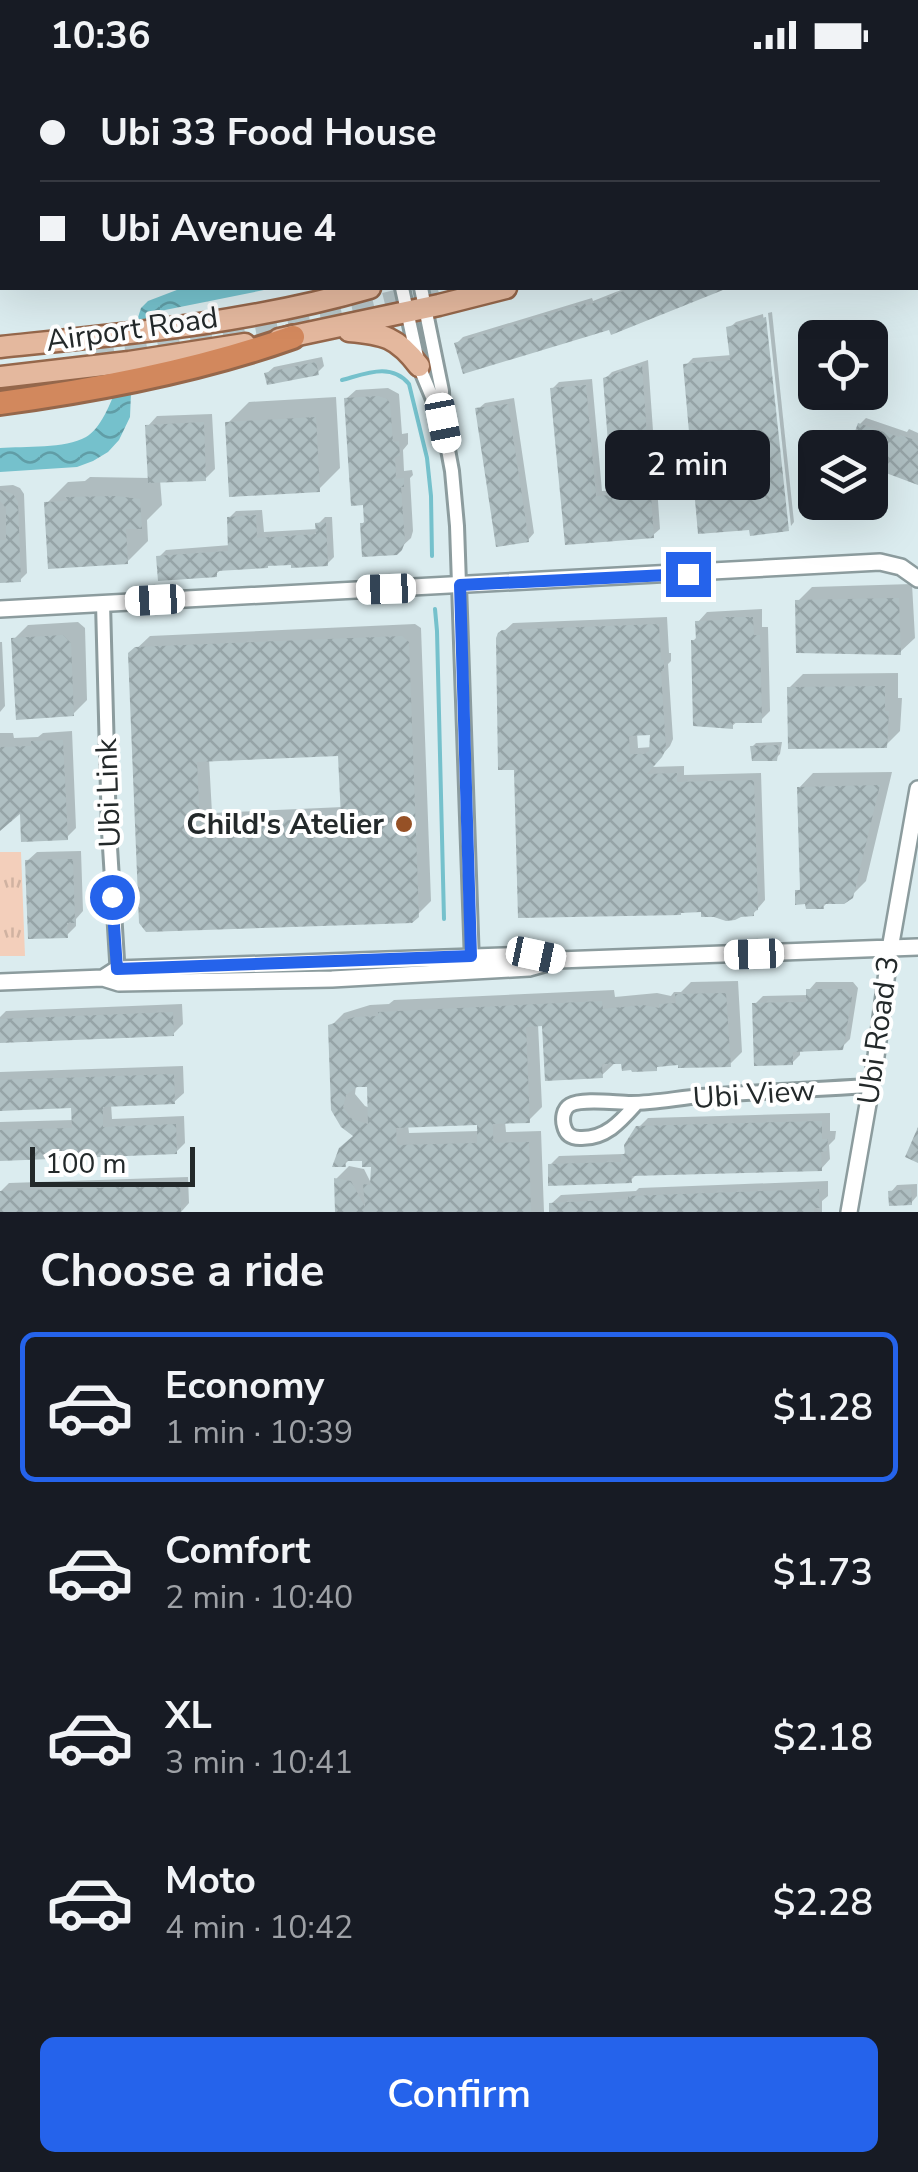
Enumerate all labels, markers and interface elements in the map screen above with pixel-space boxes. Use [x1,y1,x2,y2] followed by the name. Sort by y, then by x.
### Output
[50,10,151,61] text: 10:36
[100,107,437,158] text: Ubi 33 Food House
[100,203,336,254] text: Ubi Avenue 4
[43,297,221,362] street label: Airport Road
[798,320,888,520] map controls
[798,320,888,410] button: locate
[423,391,463,455] car
[606,429,770,499] callout: 2 min
[798,430,888,520] button: layers
[647,443,728,486] text: 2 min
[666,552,711,597] route end
[355,573,417,605] car
[124,583,186,617] car
[86,737,131,848] street label: Ubi Link
[186,804,384,845] place label: Child's Atelier
[393,813,415,835] marker: Child's Atelier
[90,875,135,920] route start
[504,934,568,976] car
[723,938,785,970] car
[848,953,909,1107] street label: Ubi Road 3
[691,1070,817,1119] street label: Ubi View
[30,1142,195,1186] scale bar
[45,1145,127,1183] text: 100 m
[40,1241,325,1302] text: Choose a ride
[165,1360,324,1411] text: Economy
[45,1362,135,1452] icon: car
[773,1382,873,1433] text: $1.28
[165,1411,353,1454] text: 1 min · 10:39
[165,1525,310,1576] text: Comfort
[45,1527,135,1617] icon: car
[773,1547,873,1598] text: $1.73
[165,1576,353,1619] text: 2 min · 10:40
[165,1690,212,1741] text: XL
[45,1692,135,1782] icon: car
[773,1712,873,1763] text: $2.18
[165,1741,353,1784] text: 3 min · 10:41
[165,1855,256,1906] text: Moto
[45,1857,135,1947] icon: car
[773,1877,873,1928] text: $2.28
[165,1906,353,1949] text: 4 min · 10:42
[40,2037,878,2152] button: Confirm

